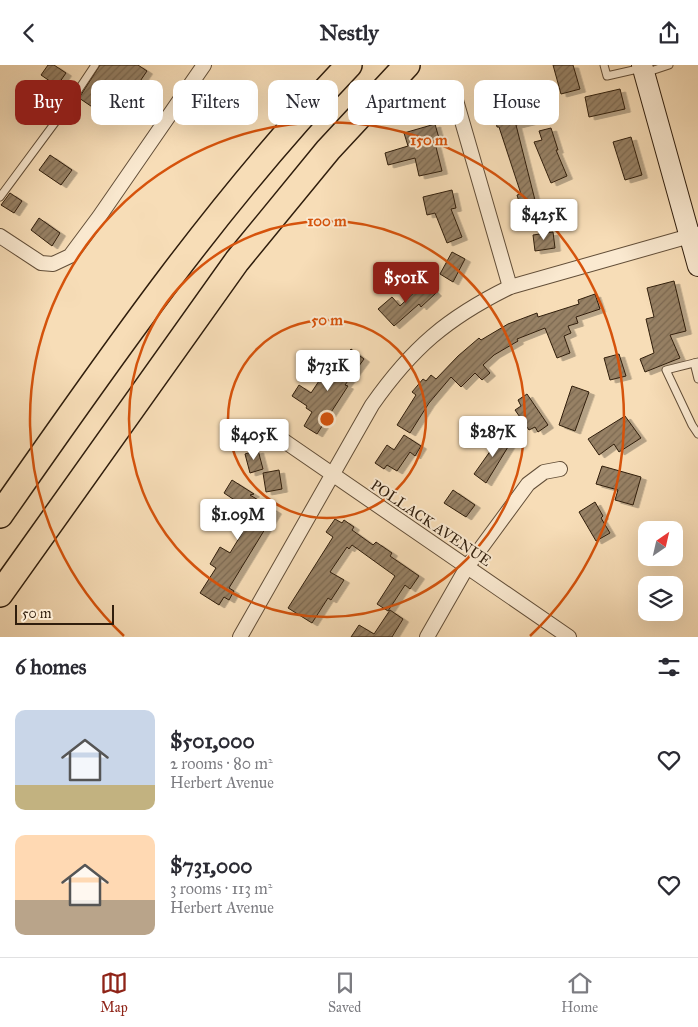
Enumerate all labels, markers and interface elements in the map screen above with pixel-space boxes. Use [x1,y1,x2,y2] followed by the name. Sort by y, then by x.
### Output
[15,19,43,47] icon: back
[319,19,379,46] text: Nestly
[655,19,683,47] icon: share
[15,80,81,125] chip: Buy
[91,80,163,125] chip: Rent
[173,80,258,125] chip: Filters
[268,80,338,125] chip: New
[348,80,464,125] chip: Apartment
[474,80,559,125] chip: House
[410,131,448,149] text: 150 m
[509,199,579,241] pin: $425K
[521,205,567,224] text: $425K
[307,212,347,230] text: 100 m
[371,261,441,304] pin: $501K
[384,268,428,287] text: $501K
[311,311,343,329] text: 50 m
[293,349,363,392] pin: $731K
[307,356,349,375] text: $731K
[318,410,336,428] centre of rings
[458,415,528,458] pin: $287K
[219,419,289,461] pin: $405K
[470,422,516,441] text: $287K
[231,425,277,444] text: $405K
[367,476,495,570] street label: POLLACK AVENUE
[197,499,279,541] pin: $1.09M
[211,505,265,524] text: $1.09M
[638,521,682,566] north arrow
[638,521,683,621] map controls
[638,576,683,621] button: layers
[15,602,114,625] scale bar
[22,605,51,622] text: 50 m
[655,653,683,681] icon: filters
[15,654,87,680] text: 6 homes
[170,728,255,754] text: $501,000
[55,730,115,790] icon: home
[655,746,683,774] icon: heart
[170,754,273,773] text: 2 rooms · 80 m²
[170,773,274,792] text: Herbert Avenue
[170,853,253,879] text: $731,000
[55,855,115,915] icon: home
[655,871,683,899] icon: heart
[170,879,272,898] text: 3 rooms · 113 m²
[170,898,274,917] text: Herbert Avenue
[100,969,128,1016] tab: Map
[328,969,361,1016] tab: Saved
[561,969,598,1016] tab: Home

